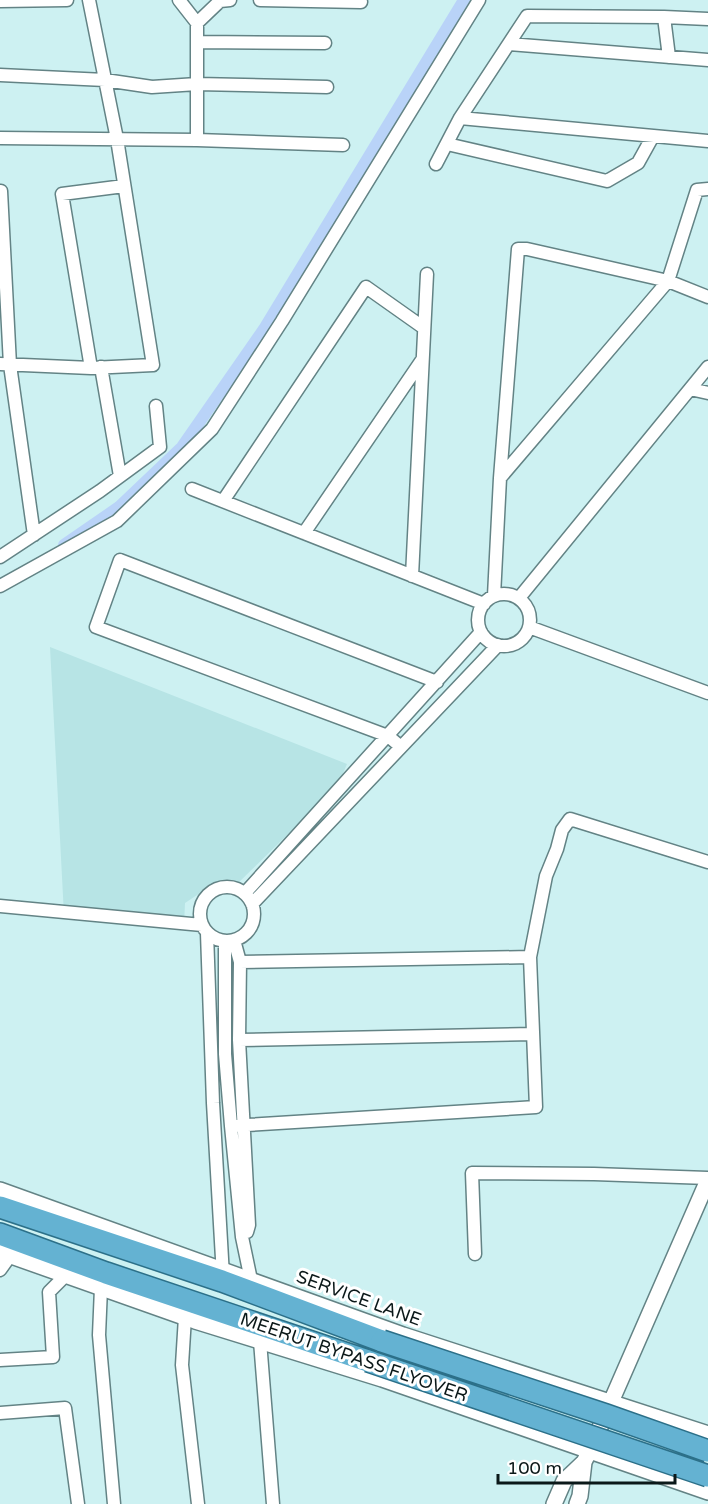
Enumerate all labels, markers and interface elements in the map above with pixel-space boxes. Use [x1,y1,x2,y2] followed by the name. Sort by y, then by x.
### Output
[294,1265,424,1331] street label: SERVICE LANE
[237,1308,471,1406] street label: MEERUT BYPASS FLYOVER
[498,1447,675,1485] scale bar
[507,1457,562,1479] text: 100 m

